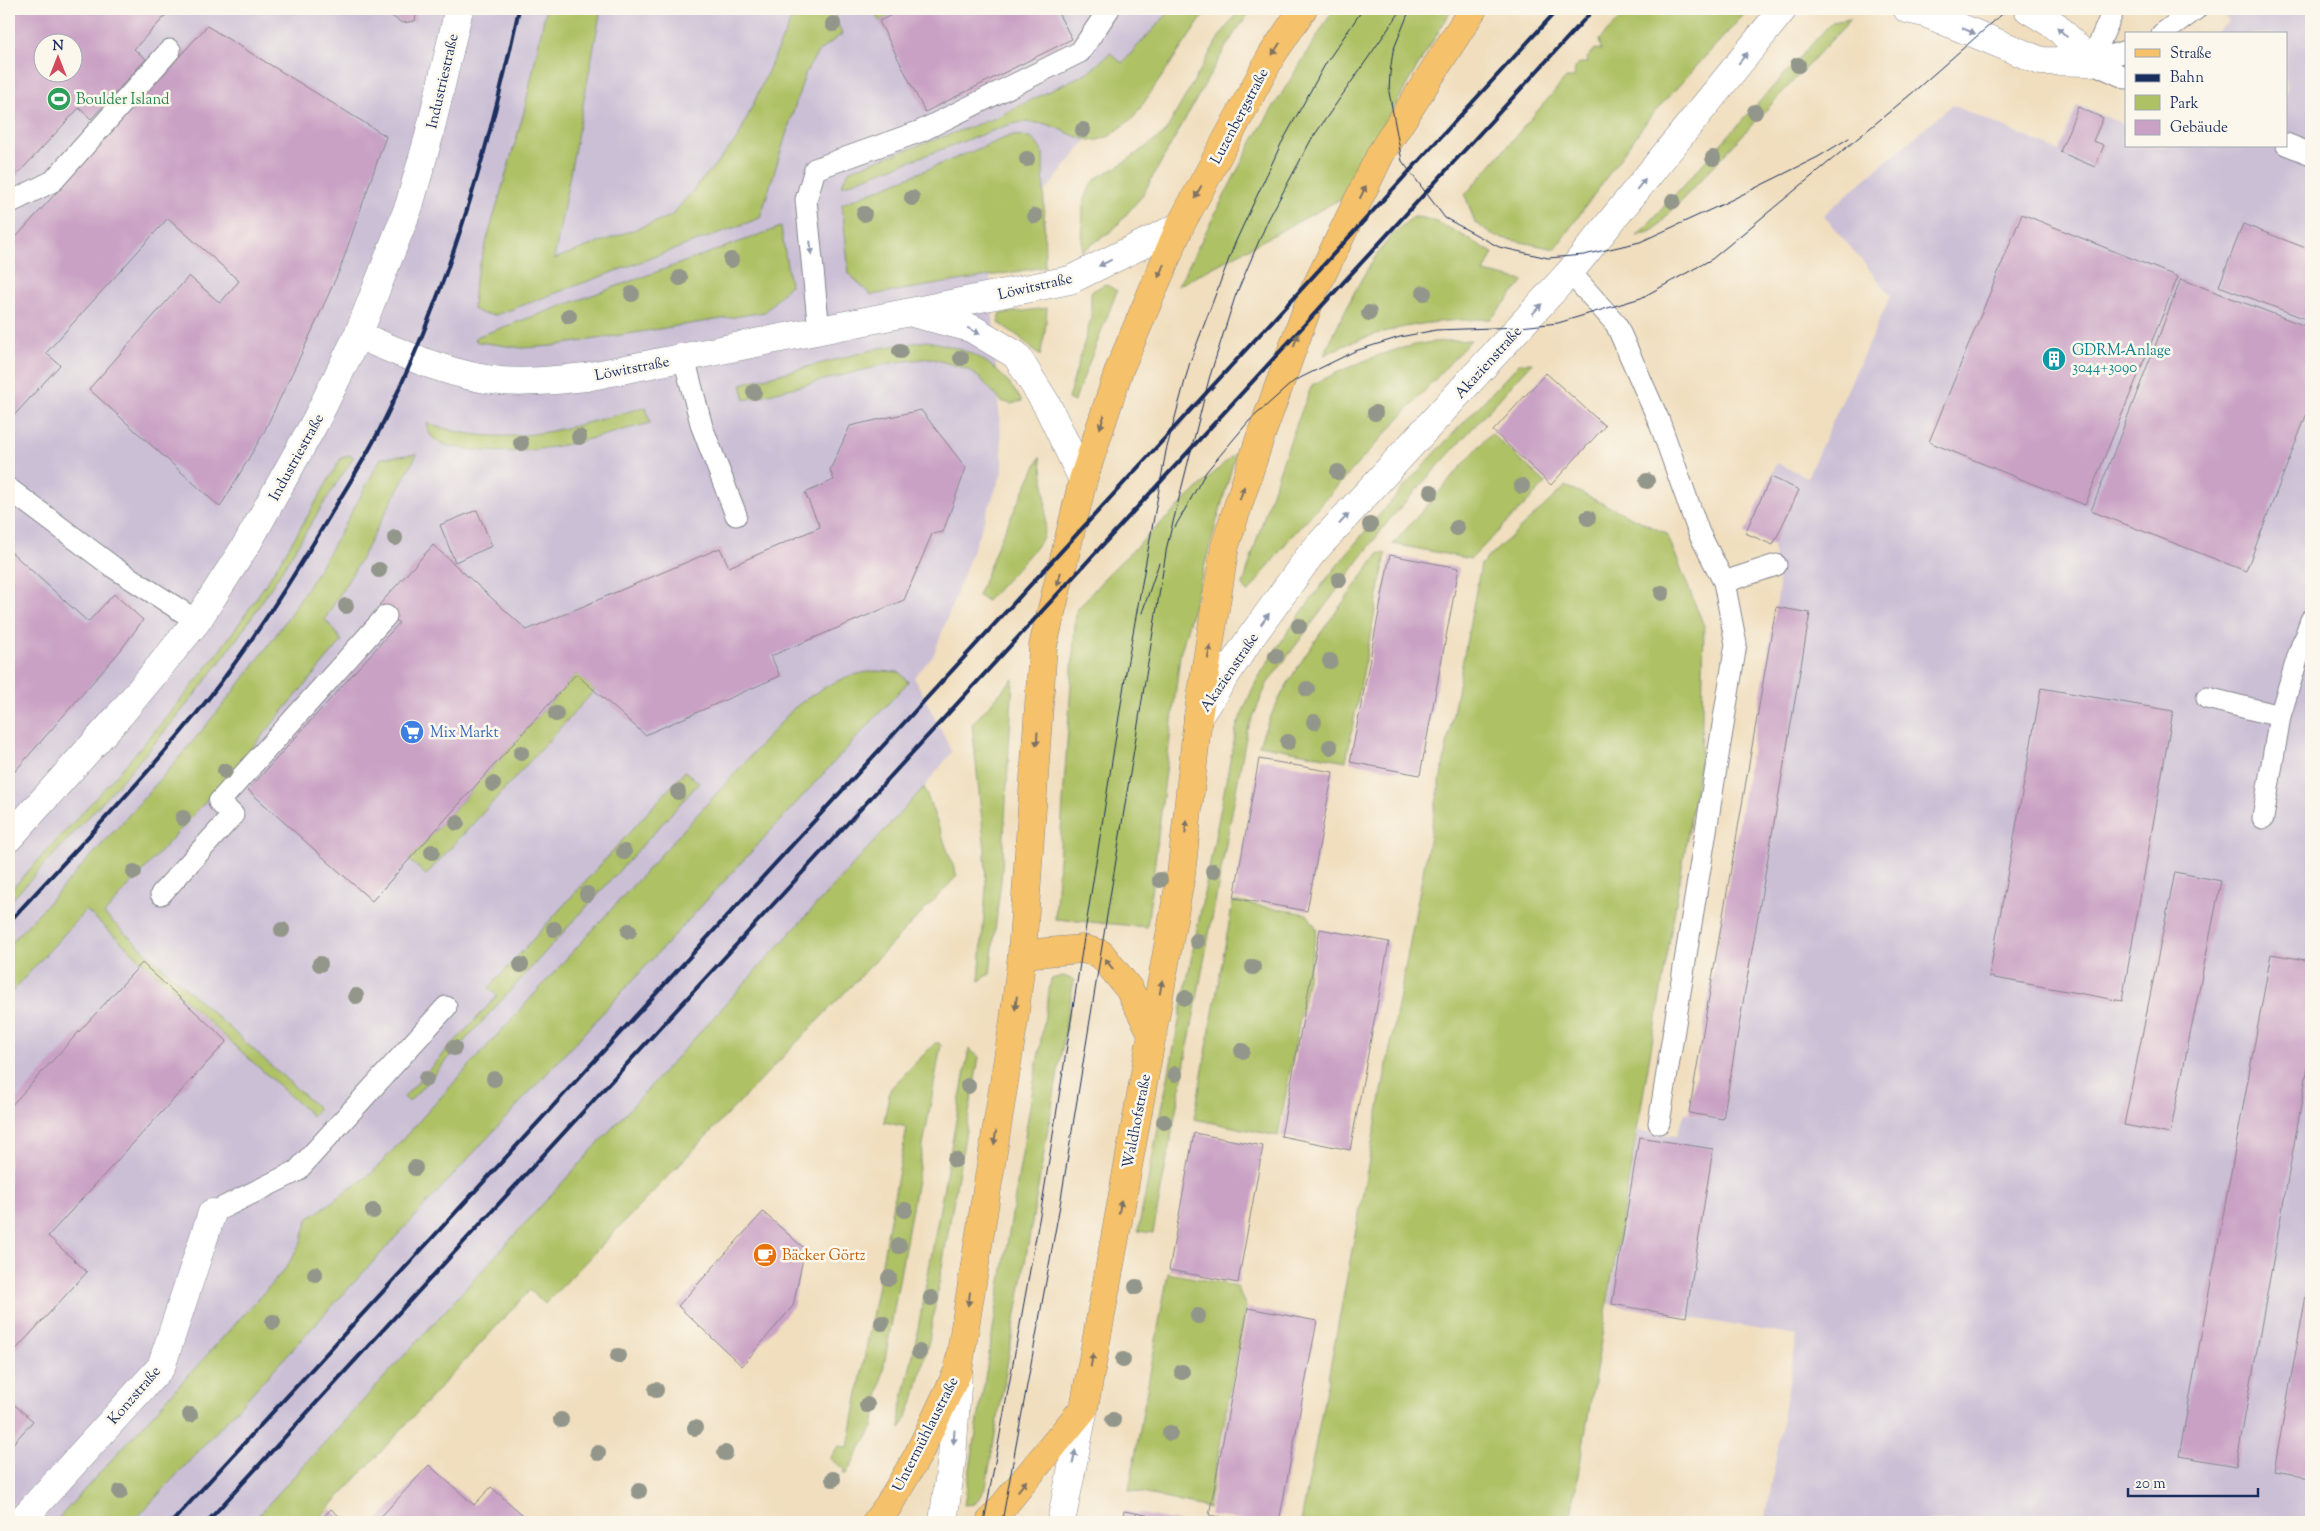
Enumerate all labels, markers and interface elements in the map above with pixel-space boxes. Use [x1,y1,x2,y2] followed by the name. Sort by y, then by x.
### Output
[2056,27,2068,39] one-way arrow
[1962,28,1977,36] one-way arrow
[32,32,82,82] north arrow
[422,32,465,131] street label: Industriestraße
[2125,32,2288,148] legend
[52,37,64,57] text: N
[1271,42,1281,56] one-way arrow
[2170,44,2212,65] text: Straße
[1738,52,1749,65] one-way arrow
[1206,65,1274,168] street label: Luzenbergstraße
[2170,68,2204,89] text: Bahn
[46,86,72,112] sports icon: Boulder Island
[76,90,170,111] place label: Boulder Island
[2170,94,2199,115] text: Park
[2170,118,2228,139] text: Gebäude
[1636,178,1647,191] one-way arrow
[1194,185,1202,199] one-way arrow
[1359,185,1367,199] one-way arrow
[807,241,815,257] one-way arrow
[1098,259,1112,267] one-way arrow
[1156,264,1164,278] one-way arrow
[996,269,1075,306] street label: Löwitstraße
[1531,303,1543,315] one-way arrow
[1451,322,1528,404] street label: Akazienstraße
[966,326,981,335] one-way arrow
[1293,332,1300,347] one-way arrow
[2072,341,2171,379] place label: GDRM-Anlage 3044+3090
[2041,346,2067,372] building icon: GDRM-Anlage 3044+3090
[593,352,672,387] street label: Löwitstraße
[265,410,330,505] street label: Industriestraße
[1098,415,1106,430] one-way arrow
[1239,485,1247,500] one-way arrow
[1338,513,1350,525] one-way arrow
[1055,571,1063,586] one-way arrow
[1260,612,1270,626] one-way arrow
[1196,629,1265,717] street label: Akazienstraße
[1205,643,1213,659] one-way arrow
[399,719,425,745] supermarket icon: Mix Markt
[430,723,499,744] place label: Mix Markt
[1032,731,1040,747] one-way arrow
[1182,819,1190,835] one-way arrow
[1104,958,1115,971] one-way arrow
[1158,979,1166,995] one-way arrow
[1012,995,1020,1011] one-way arrow
[1118,1072,1157,1170] street label: Waldhofstraße
[990,1131,998,1147] one-way arrow
[1116,1198,1124,1214] one-way arrow
[752,1242,778,1268] cafe icon: Bäcker Görtz
[782,1246,866,1267] place label: Bäcker Görtz
[965,1291,973,1307] one-way arrow
[1089,1352,1097,1368] one-way arrow
[104,1362,166,1430] street label: Konzstraße
[888,1374,964,1496] street label: Untermühlaustraße
[949,1429,957,1445] one-way arrow
[1071,1449,1079,1465] one-way arrow
[2128,1466,2258,1498] scale bar
[2135,1474,2166,1495] text: 20 m
[1017,1479,1028,1492] one-way arrow

